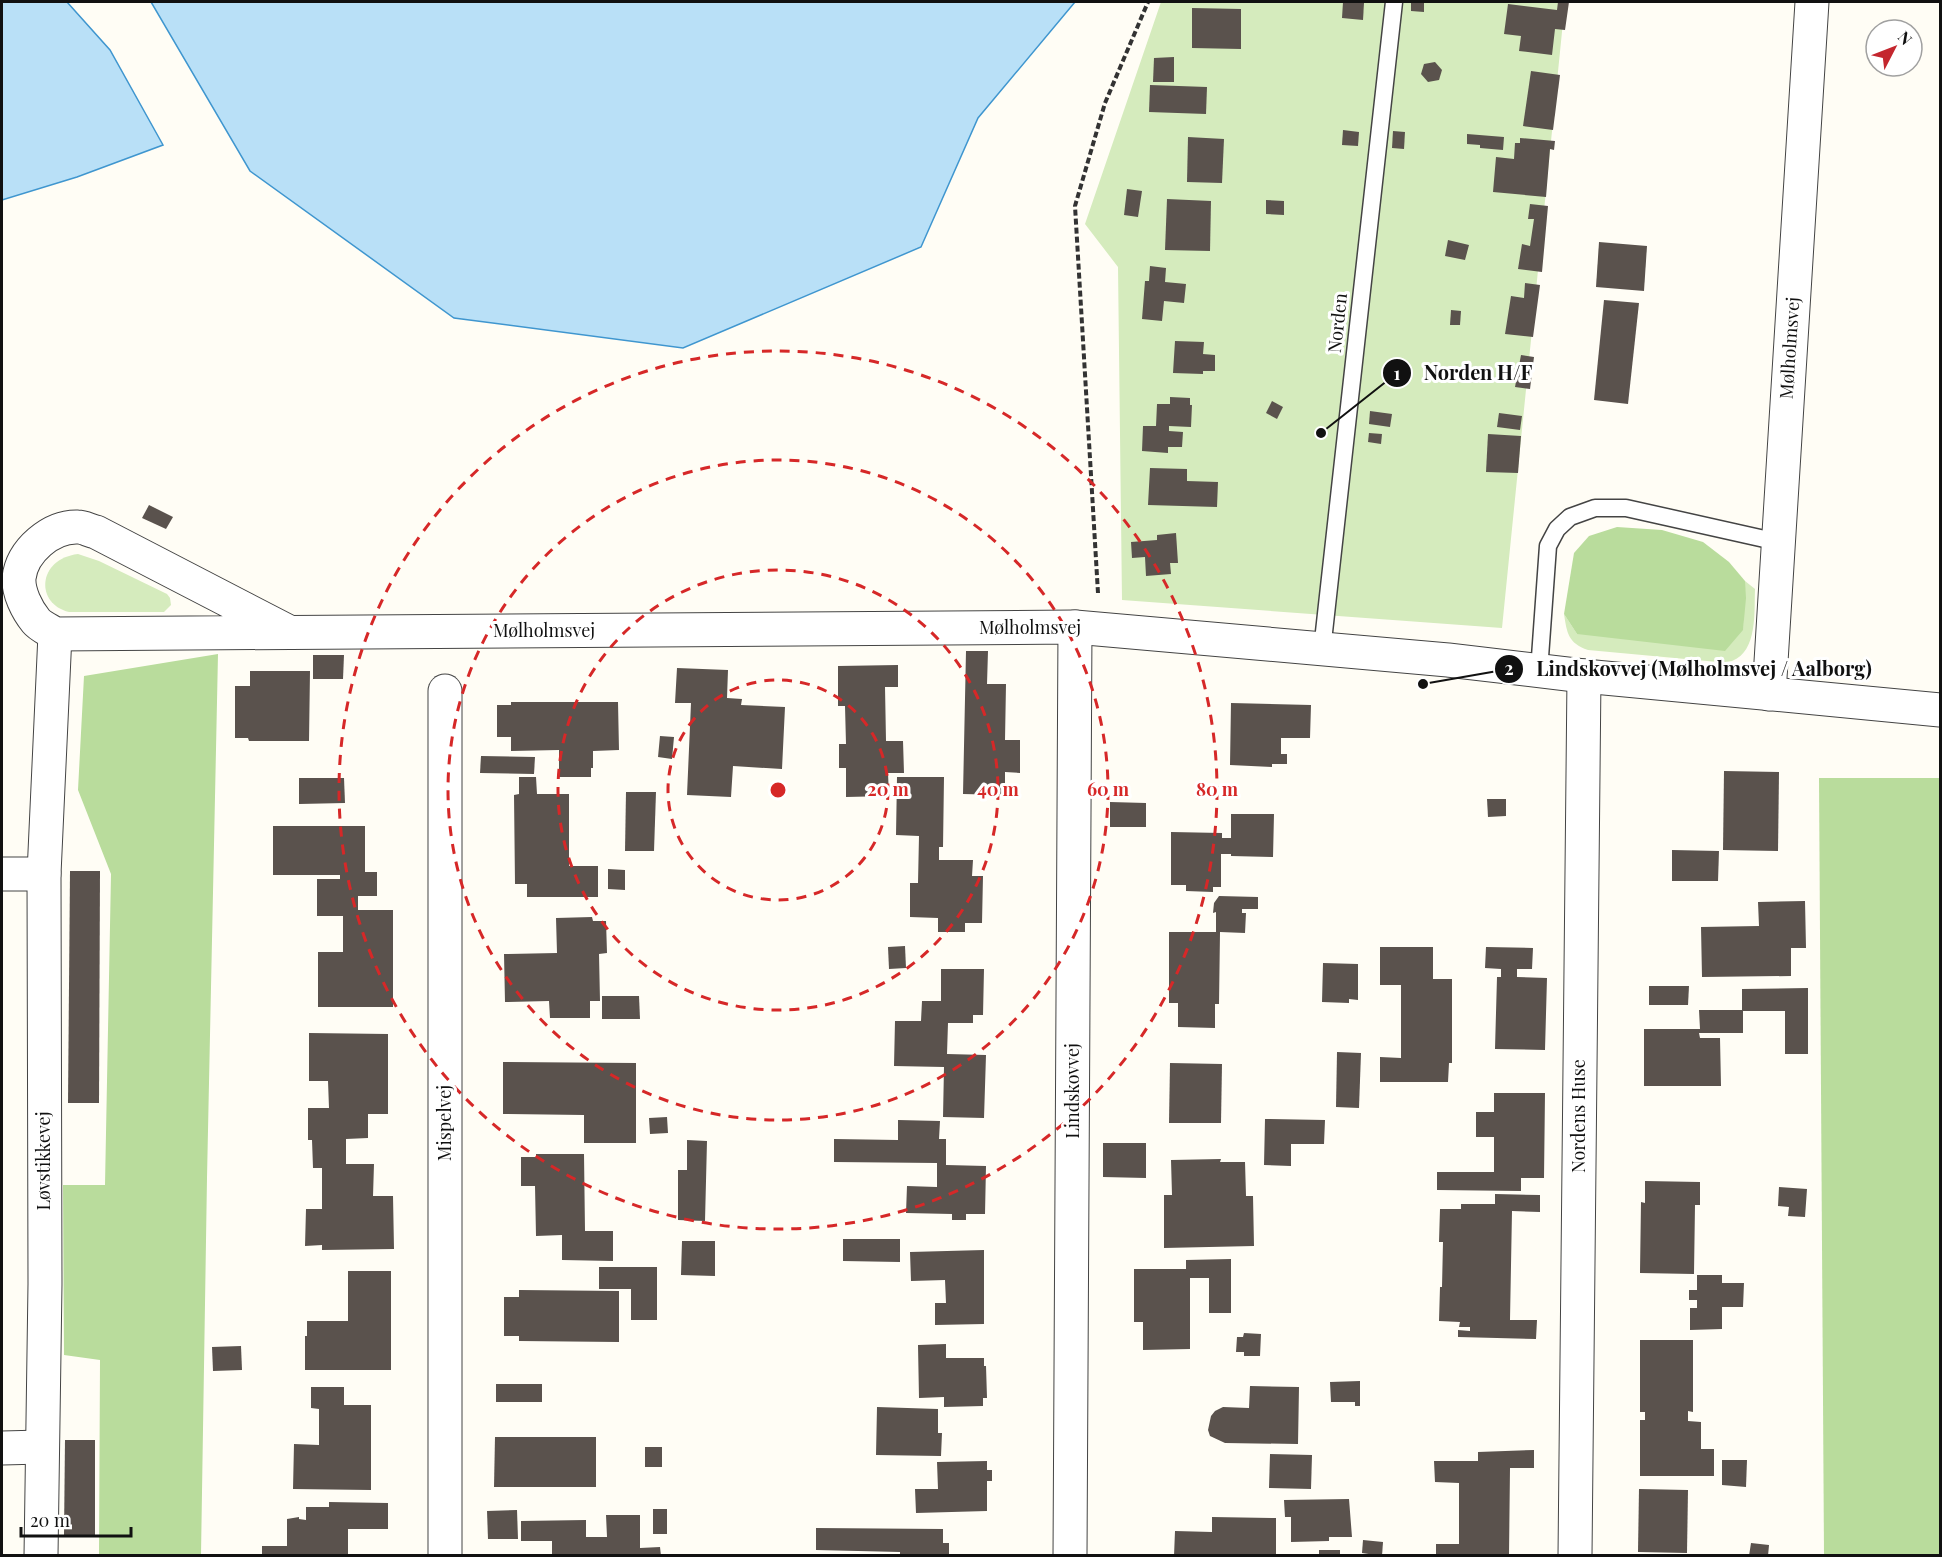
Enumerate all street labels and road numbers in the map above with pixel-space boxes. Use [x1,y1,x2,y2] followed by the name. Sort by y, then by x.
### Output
[1322,291,1352,354] street label: Norden
[1773,296,1805,400] street label: Mølholmsvej
[979,615,1081,639] street label: Mølholmsvej
[493,618,595,642] street label: Mølholmsvej
[1060,1043,1084,1139] street label: Lindskovvej
[1566,1059,1590,1173] street label: Nordens Huse
[432,1085,456,1161] street label: Mispelvej
[31,1111,55,1211] street label: Løvstikkevej

